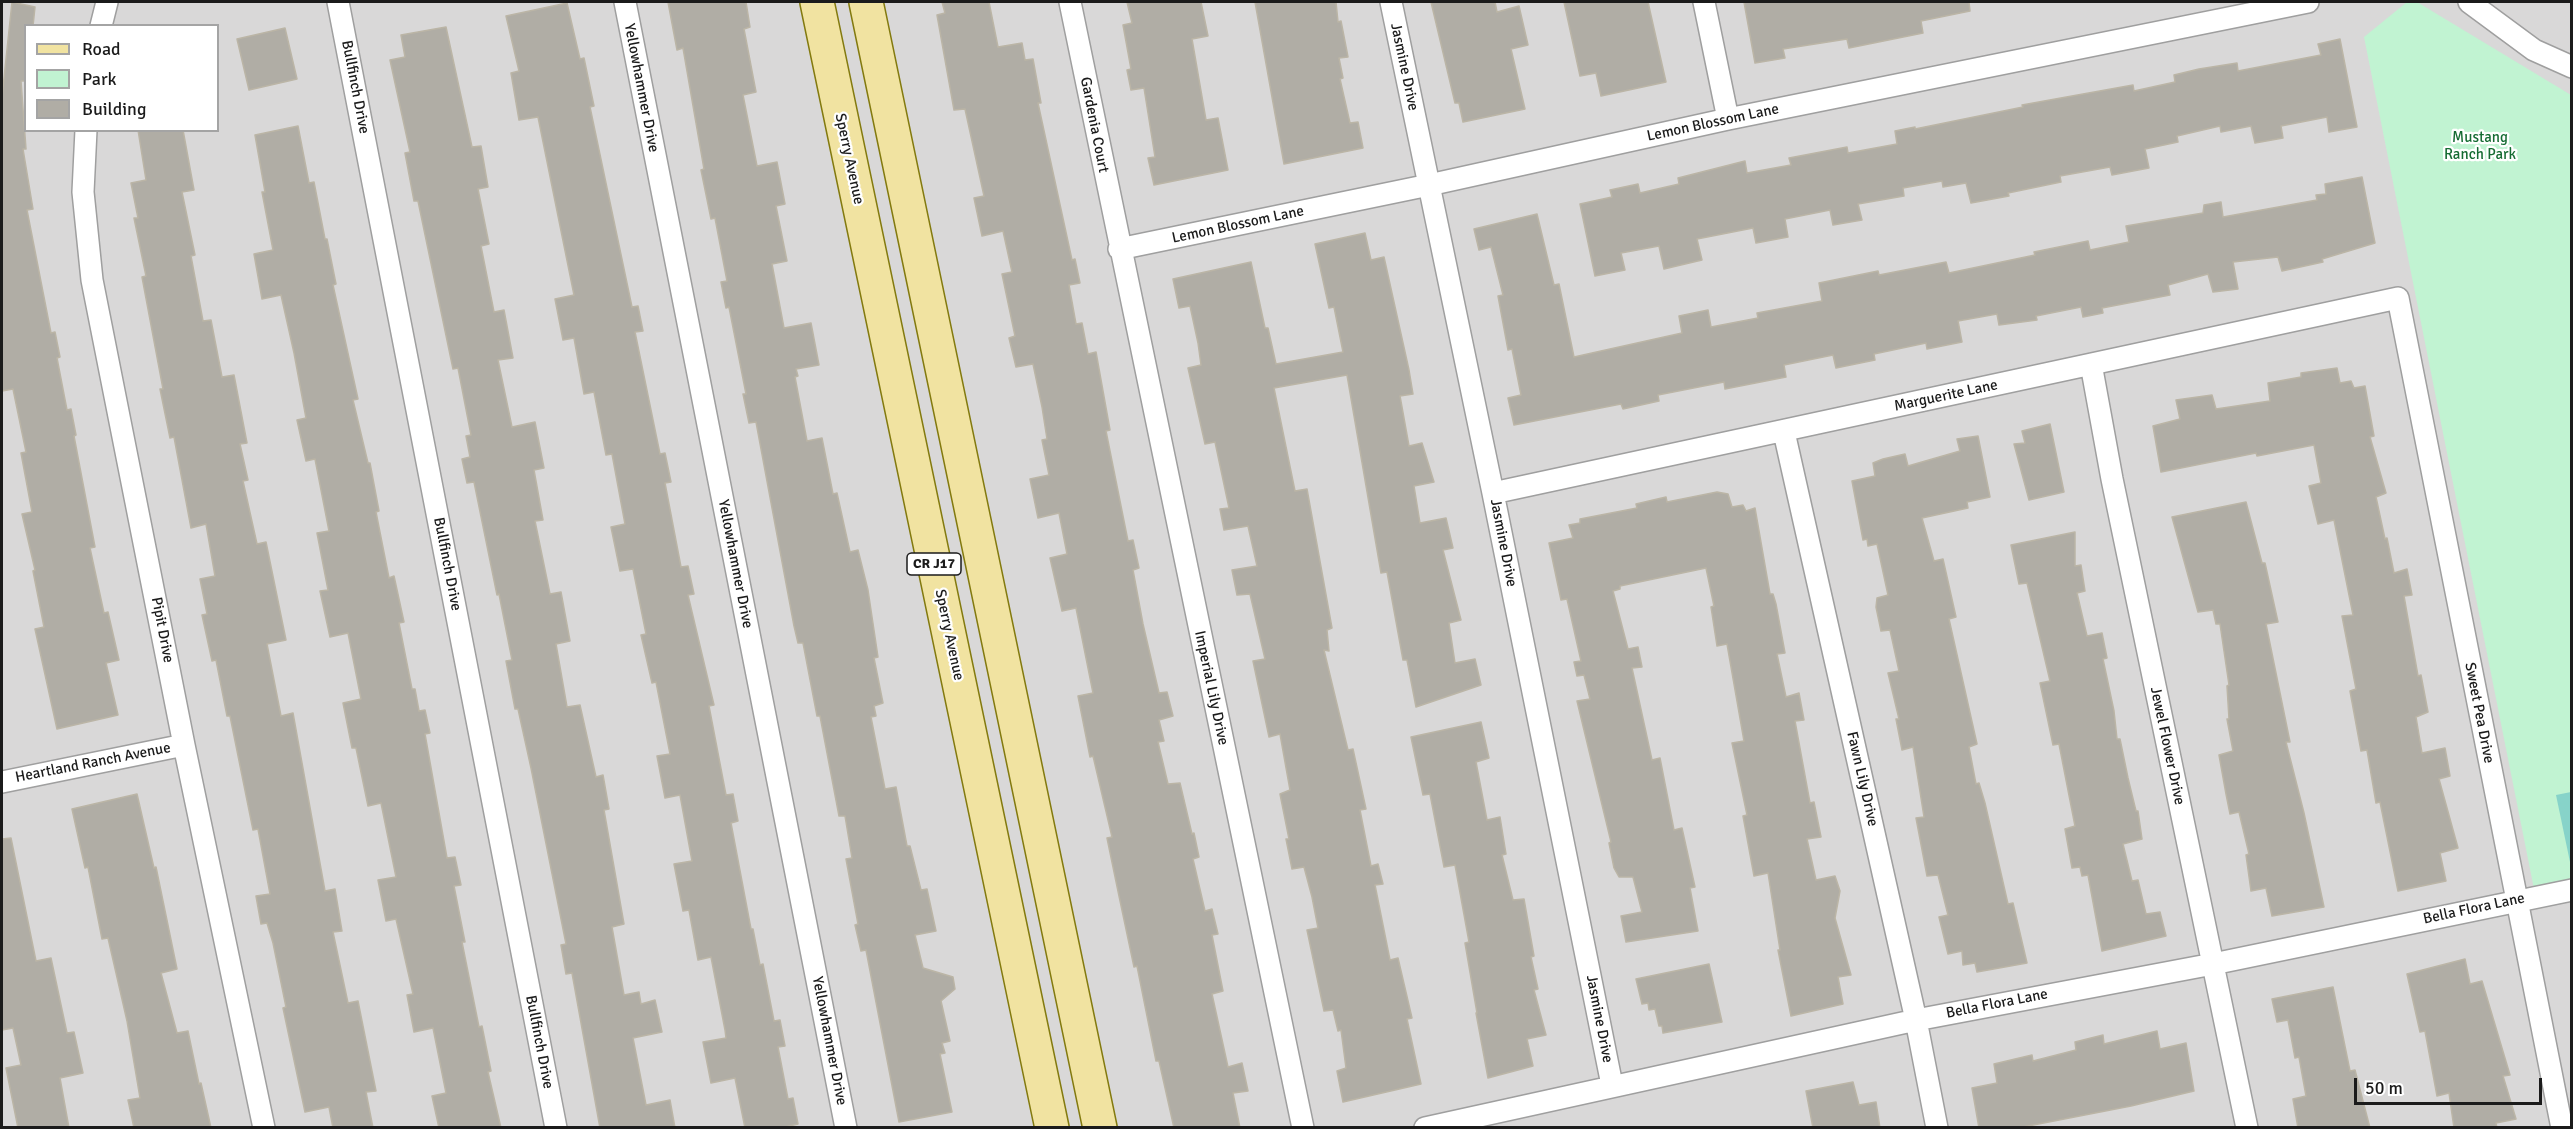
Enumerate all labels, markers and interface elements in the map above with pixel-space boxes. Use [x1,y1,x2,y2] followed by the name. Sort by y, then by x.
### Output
[620,22,662,154] street label: Yellowhammer Drive
[1386,22,1422,112] street label: Jasmine Drive
[24,24,219,132] legend
[82,38,121,60] text: Road
[337,39,373,135] street label: Bullfinch Drive
[82,68,117,90] text: Park
[1076,76,1112,174] street label: Gardenia Court
[82,98,146,120] text: Building
[1645,100,1781,146] street label: Lemon Blossom Lane
[831,112,867,206] street label: Sperry Avenue
[2444,129,2516,164] park label: Mustang Ranch Park
[1170,202,1306,248] street label: Lemon Blossom Lane
[1893,376,1999,416] street label: Marguerite Lane
[714,498,756,630] street label: Yellowhammer Drive
[1486,498,1520,588] street label: Jasmine Drive
[429,516,465,612] street label: Bullfinch Drive
[907,553,961,575] road number: CR J17
[931,588,967,682] street label: Sperry Avenue
[147,596,177,664] street label: Pipit Drive
[1190,629,1232,747] street label: Imperial Lily Drive
[2460,661,2498,765] street label: Sweet Pea Drive
[2146,685,2188,807] street label: Jewel Flower Drive
[1842,730,1882,828] street label: Fawn Lily Drive
[14,739,172,787] street label: Heartland Ranch Avenue
[2422,889,2526,929] street label: Bella Flora Lane
[1582,974,1616,1064] street label: Jasmine Drive
[808,975,850,1107] street label: Yellowhammer Drive
[1945,985,2049,1023] street label: Bella Flora Lane
[521,994,557,1090] street label: Bullfinch Drive
[2357,1066,2544,1104] scale bar
[2365,1077,2403,1099] text: 50 m

